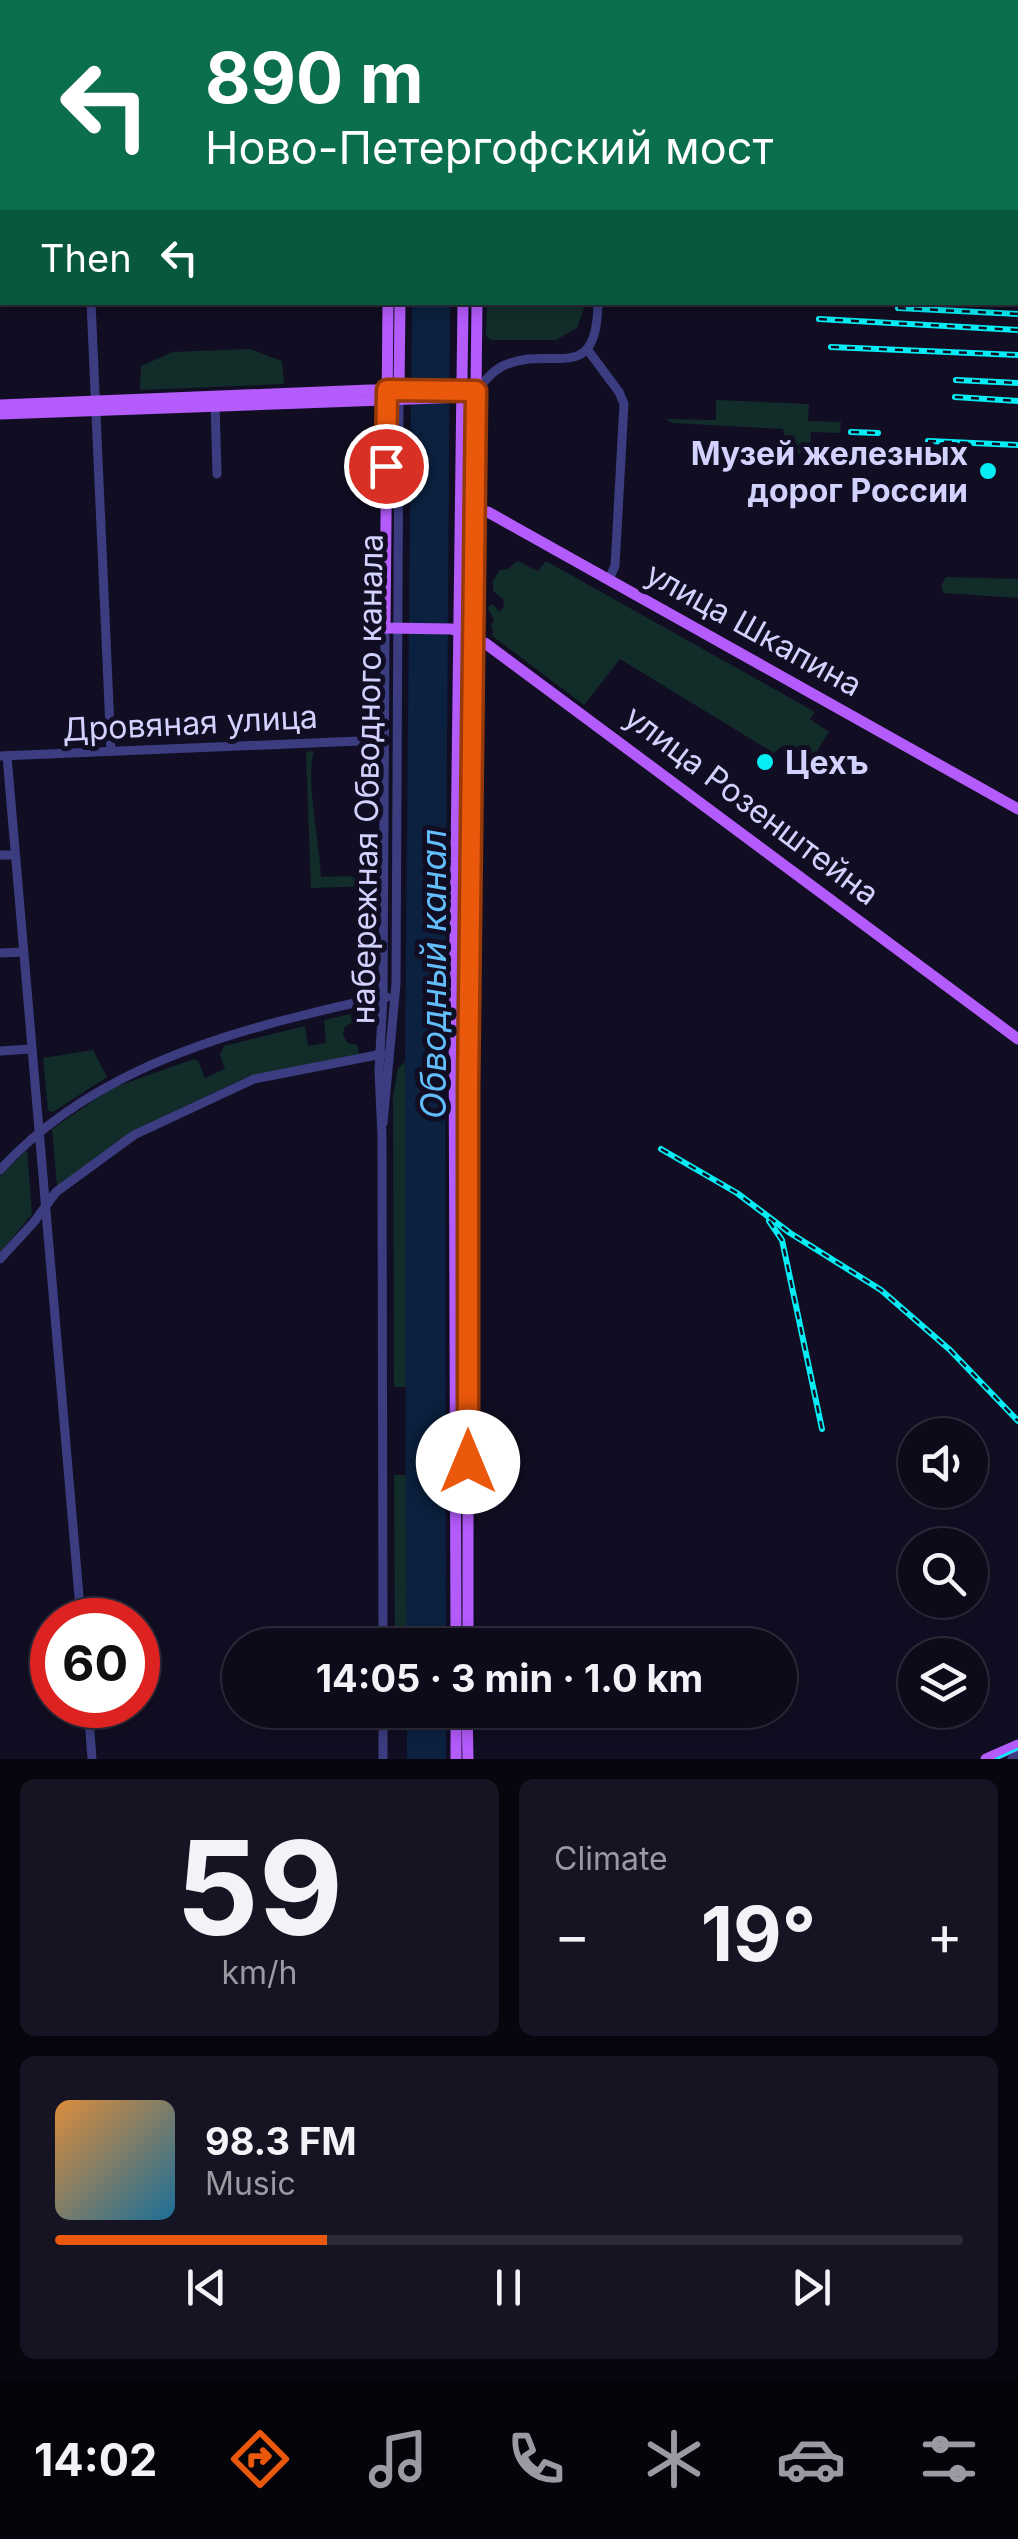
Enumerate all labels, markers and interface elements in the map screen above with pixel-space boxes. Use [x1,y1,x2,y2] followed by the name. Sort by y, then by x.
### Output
[205,35,424,120] text: 890 m
[40,40,170,170] icon: left
[205,120,773,175] text: Ново-Петергофский мост
[152,230,207,285] icon: left
[40,235,132,281] text: Then
[344,424,429,509] pin
[691,434,968,510] place label: Музей железных дорог России
[359,439,414,494] icon: arrive
[977,460,999,482] marker: Музей железных дорог России
[343,533,391,1025] street label: набережная Обводного канала
[639,554,869,704] street label: улица Шкапина
[61,697,319,749] street label: Дровяная улица
[617,697,887,913] street label: улица Розенштейна
[785,743,869,782] place label: Цехъ
[754,751,776,773] marker: Цехъ
[412,829,454,1119] water label: Обводный канал
[416,1410,520,1514] position arrow
[898,1418,988,1728] map controls
[898,1418,988,1508] button: sound
[898,1528,988,1618] button: search
[30,1598,160,1728] speed limit sign: 60
[898,1638,988,1728] button: layers
[316,1655,703,1701] text: 14:05 · 3 min · 1.0 km
[176,1809,343,1966] text: 59
[554,1839,668,1878] text: Climate
[701,1888,816,1979] text: 19°
[554,1902,590,1968] text: −
[927,1902,963,1968] text: +
[221,1953,298,1992] text: km/h
[205,2118,357,2164] text: 98.3 FM
[205,2164,296,2203] text: Music
[179,2260,234,2315] icon: previous
[481,2260,536,2315] icon: pause
[784,2260,839,2315] icon: next
[225,2424,295,2494] icon: directions
[363,2424,433,2494] icon: music
[501,2424,571,2494] icon: phone
[639,2424,709,2494] icon: climate
[776,2424,846,2494] icon: car
[914,2424,984,2494] icon: filters
[34,2432,157,2487] text: 14:02

